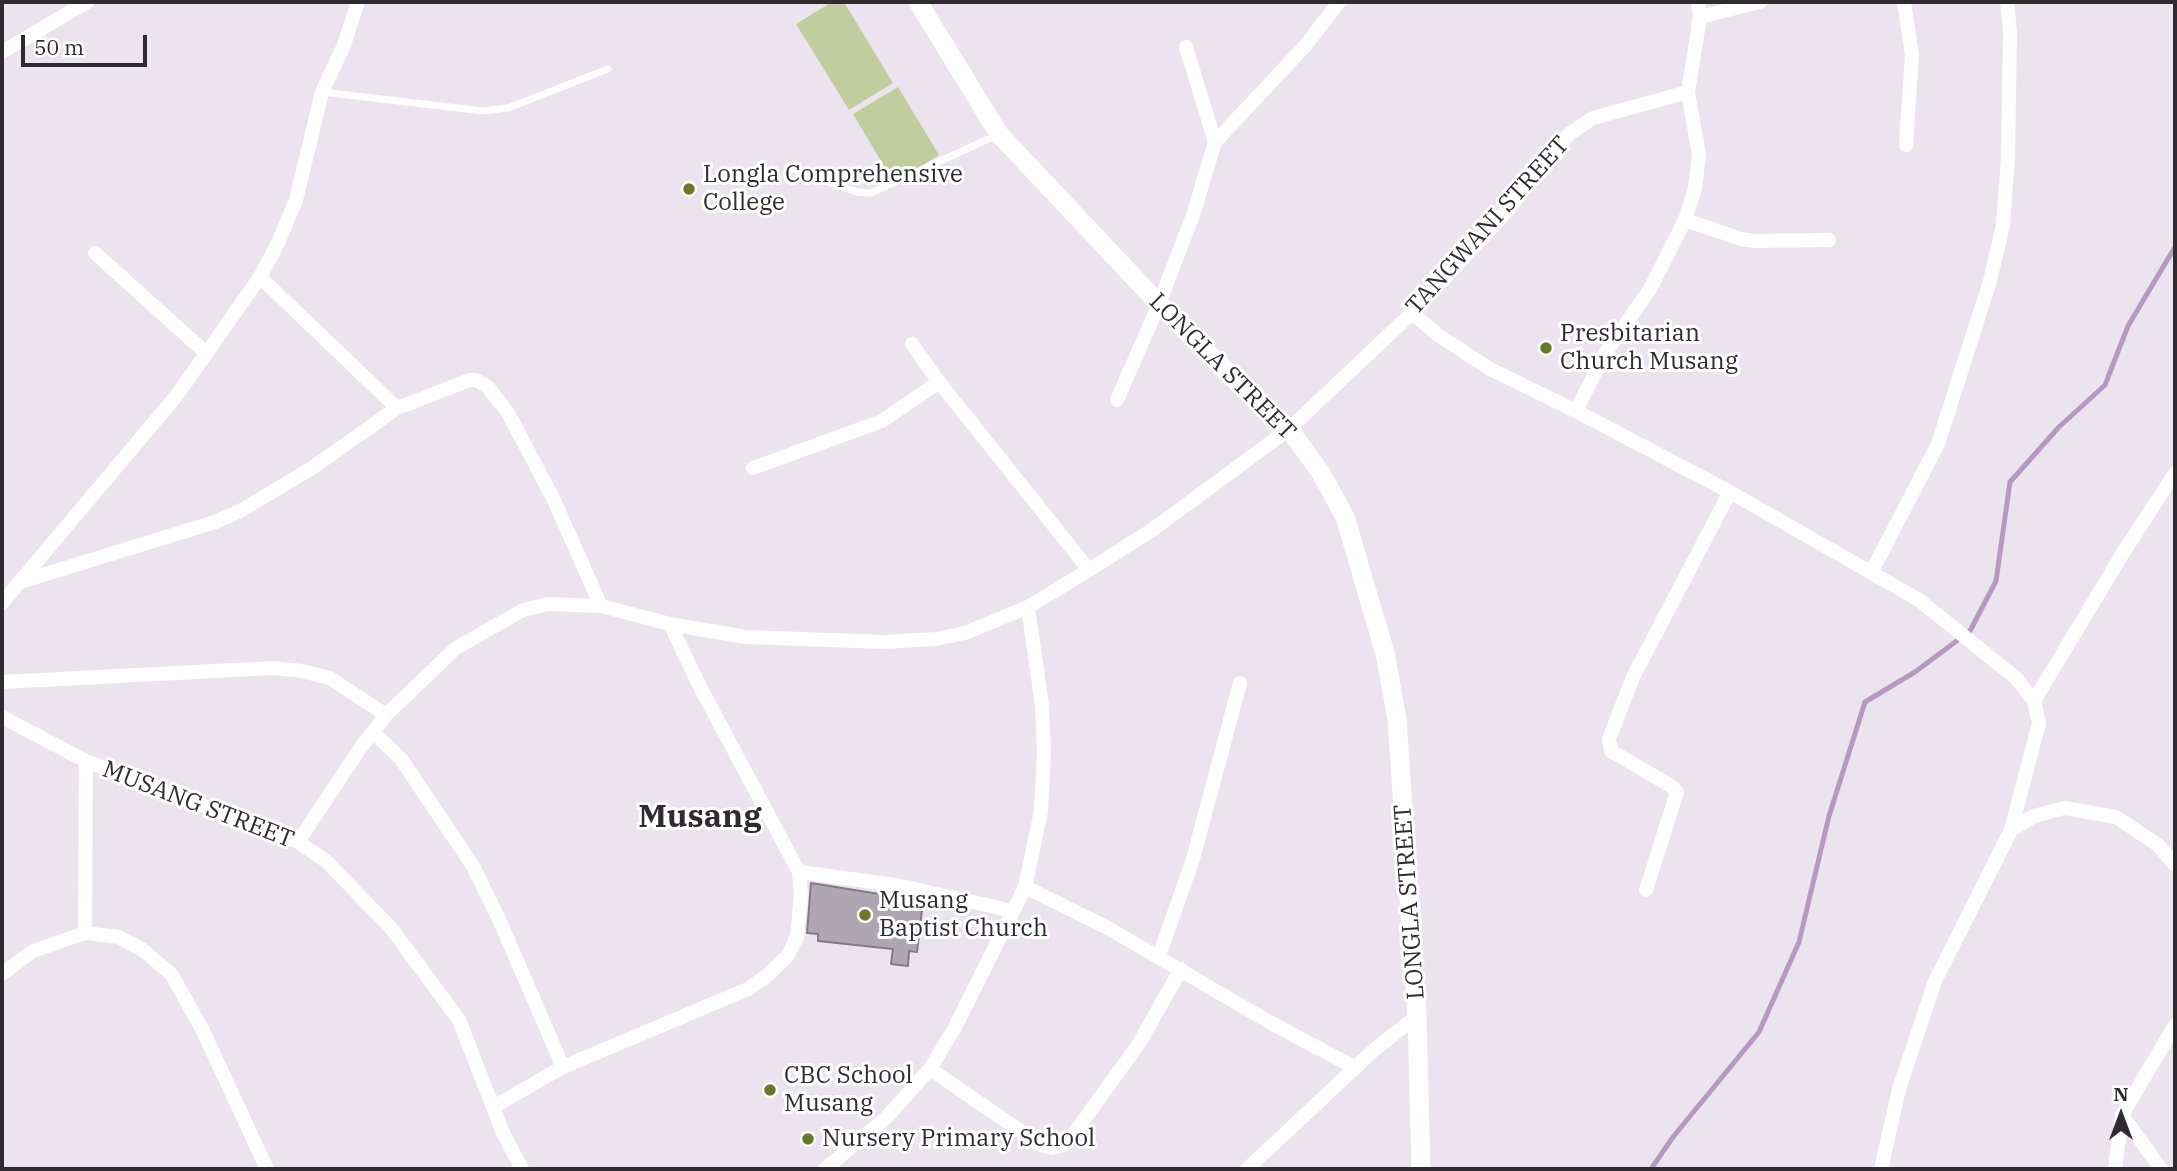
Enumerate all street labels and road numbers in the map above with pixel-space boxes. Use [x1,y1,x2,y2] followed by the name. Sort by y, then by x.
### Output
[1400,131,1576,321] street label: TANGWANI STREET
[1143,288,1301,446] street label: LONGLA STREET
[98,755,298,855] street label: MUSANG STREET
[1389,803,1431,1001] street label: LONGLA STREET

